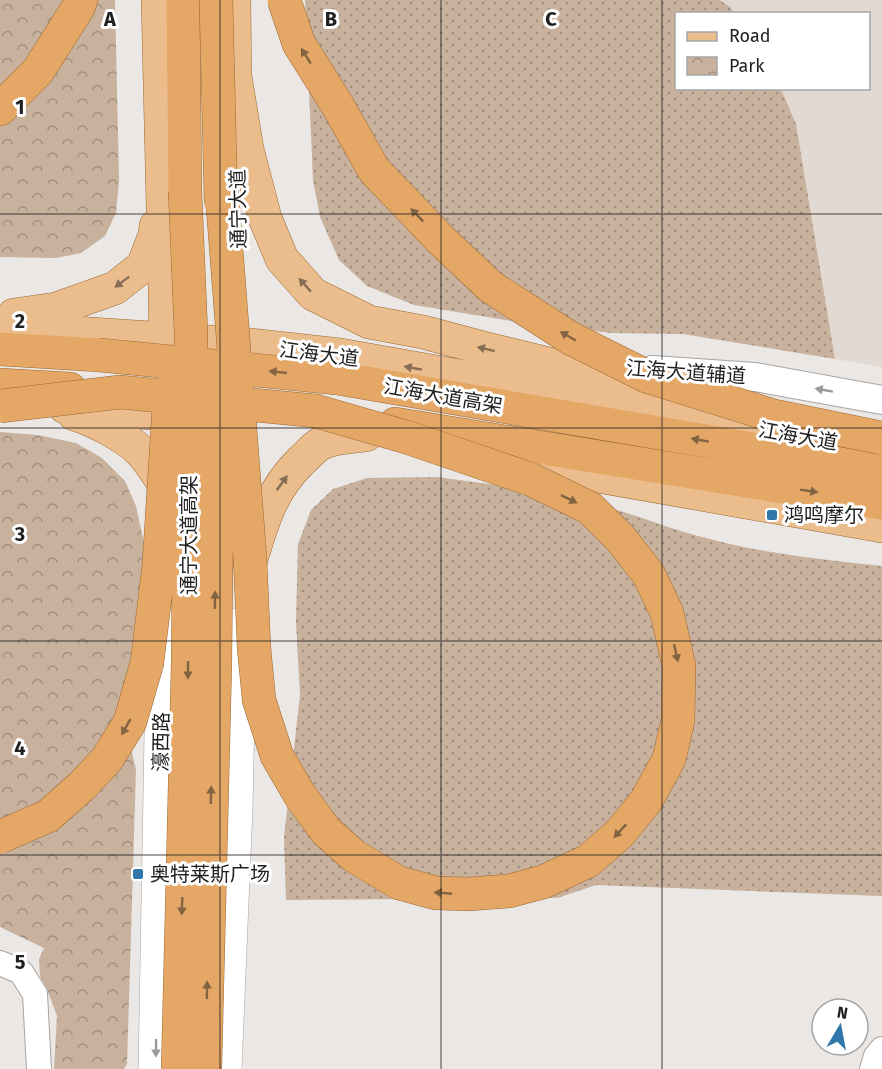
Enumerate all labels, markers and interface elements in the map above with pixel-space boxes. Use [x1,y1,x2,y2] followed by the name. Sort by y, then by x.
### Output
[103,7,117,31] text: A
[325,7,337,31] text: B
[545,7,557,31] text: C
[675,12,870,90] legend
[729,25,771,47] text: Road
[301,48,312,64] one-way arrow
[729,55,765,77] text: Park
[15,95,25,119] text: 1
[225,169,251,249] street label: 通宁大道
[411,208,424,223] one-way arrow
[114,276,130,288] one-way arrow
[299,278,312,293] one-way arrow
[15,309,25,333] text: 2
[560,331,576,342] one-way arrow
[278,337,360,371] street label: 江海大道
[477,343,495,353] one-way arrow
[625,356,747,388] street label: 江海大道辅道
[403,363,422,372] one-way arrow
[269,367,288,377] one-way arrow
[382,374,504,418] street label: 江海大道高架
[815,385,834,394] one-way arrow
[757,417,839,455] street label: 江海大道
[690,435,709,444] one-way arrow
[177,475,201,595] street label: 通宁大道高架
[276,476,288,492] one-way arrow
[800,487,819,496] one-way arrow
[561,494,578,503] one-way arrow
[784,503,864,527] place label: 鸿鸣摩尔
[765,508,779,522] marker: 鸿鸣摩尔
[14,522,25,546] text: 3
[211,590,220,609] one-way arrow
[672,644,682,662] one-way arrow
[183,660,193,679] one-way arrow
[148,712,174,772] street label: 濠西路
[121,719,131,736] one-way arrow
[14,736,26,760] text: 4
[207,785,216,804] one-way arrow
[613,824,627,839] one-way arrow
[150,862,270,886] place label: 奥特莱斯广场
[131,867,145,881] marker: 奥特莱斯广场
[434,888,453,898] one-way arrow
[178,897,187,916] one-way arrow
[15,950,26,974] text: 5
[202,980,212,999] one-way arrow
[810,997,870,1057] north arrow
[836,1002,849,1023] text: N
[151,1038,160,1057] one-way arrow

